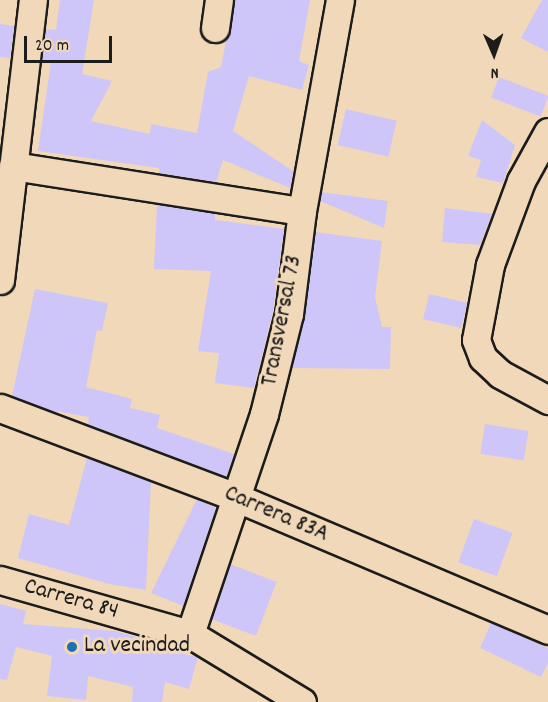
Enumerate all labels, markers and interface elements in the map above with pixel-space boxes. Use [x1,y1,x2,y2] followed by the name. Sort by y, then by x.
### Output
[27,24,116,62] scale bar
[464,24,524,84] north arrow
[35,34,69,59] text: 20 m
[490,61,499,84] text: N
[256,253,310,389] street label: Transversal 73
[220,480,332,550] street label: Carrera 83A
[21,573,121,627] street label: Carrera 84
[84,633,190,661] place label: La vecindad
[65,640,79,654] marker: La vecindad

